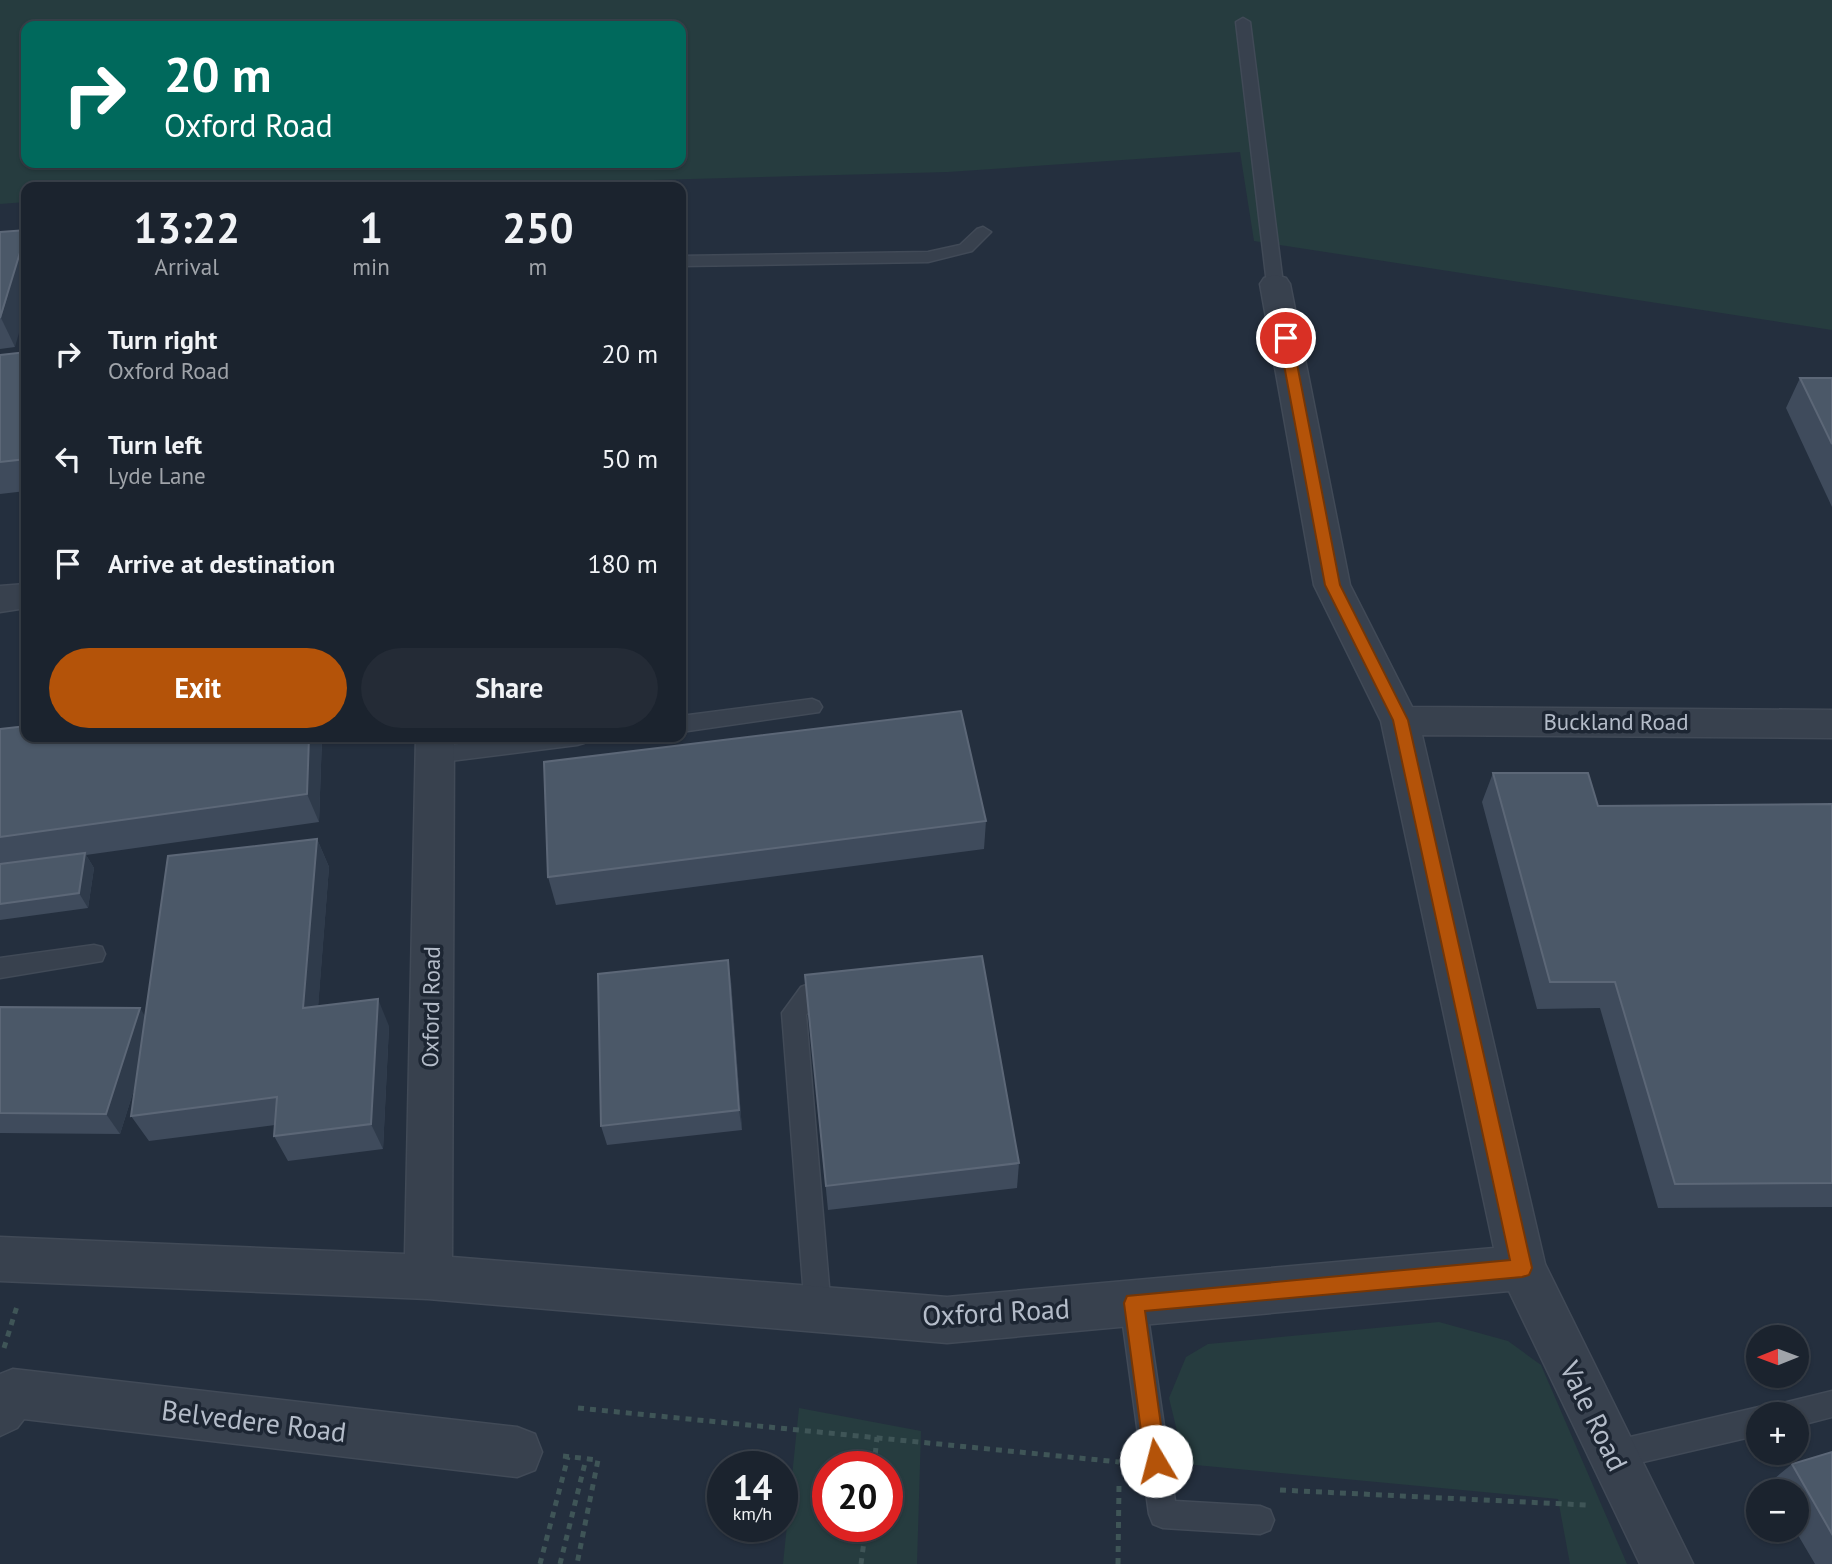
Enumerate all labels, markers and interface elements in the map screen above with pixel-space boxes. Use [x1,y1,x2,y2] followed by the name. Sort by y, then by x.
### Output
[164,42,271,106] text: 20 m
[49,49,140,140] icon: right
[164,104,333,146] text: Oxford Road
[133,200,240,255] text: 13:22
[359,200,383,255] text: 1
[502,200,574,255] text: 250
[154,252,219,281] text: Arrival
[352,252,390,281] text: min
[529,252,547,281] text: m
[1256,308,1316,368] pin
[1267,319,1305,357] icon: arrive
[108,323,217,356] text: Turn right
[49,335,87,373] icon: right
[602,337,658,370] text: 20 m
[108,356,229,385] text: Oxford Road
[108,428,202,461] text: Turn left
[49,440,87,478] icon: left
[602,442,658,475] text: 50 m
[108,461,206,490] text: Lyde Lane
[49,545,87,583] icon: arrive
[108,547,335,580] text: Arrive at destination
[587,547,658,580] text: 180 m
[49,648,347,728] button: Exit
[361,648,658,728] button: Share
[1543,707,1689,736] street label: Buckland Road
[415,946,446,1068] street label: Oxford Road
[921,1289,1071,1334] street label: Oxford Road
[1746,1325,1810,1388] north arrow
[1746,1325,1809,1542] map controls
[1552,1354,1637,1477] street label: Vale Road
[160,1391,349,1450] street label: Belvedere Road
[1746,1402,1809,1465] button: +
[1119,1424,1193,1498] position arrow
[812,1451,903,1542] speed limit sign: 20
[733,1464,772,1510] text: 14
[1746,1479,1809,1542] button: −
[733,1502,772,1525] text: km/h

